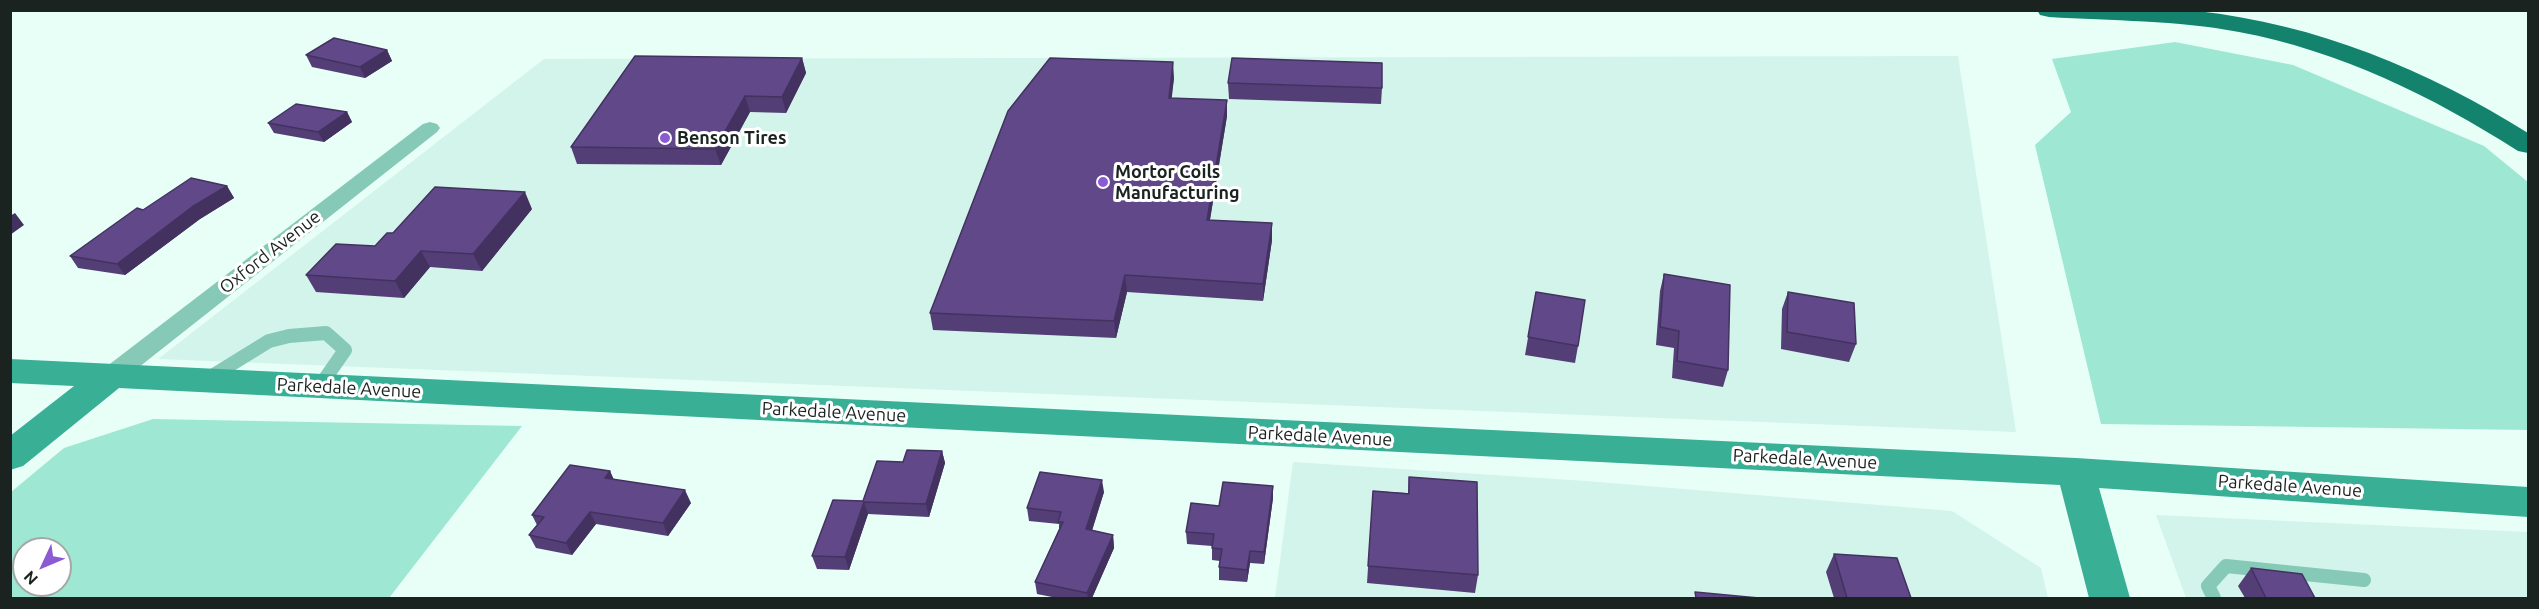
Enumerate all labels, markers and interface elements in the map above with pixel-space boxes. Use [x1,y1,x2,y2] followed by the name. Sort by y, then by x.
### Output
[677,127,786,149] place label: Benson Tires
[658,131,672,145] marker: Benson Tires
[1115,161,1240,204] place label: Mortor Coils Manufacturing
[1096,175,1110,189] marker: Mortor Coils Manufacturing
[215,206,325,298] street label: Oxford Avenue
[276,373,422,403] street label: Parkedale Avenue
[761,397,907,427] street label: Parkedale Avenue
[1247,421,1393,451] street label: Parkedale Avenue
[1732,444,1878,474] street label: Parkedale Avenue
[2217,470,2363,502] street label: Parkedale Avenue
[12,537,72,597] north arrow
[20,568,41,589] text: N

